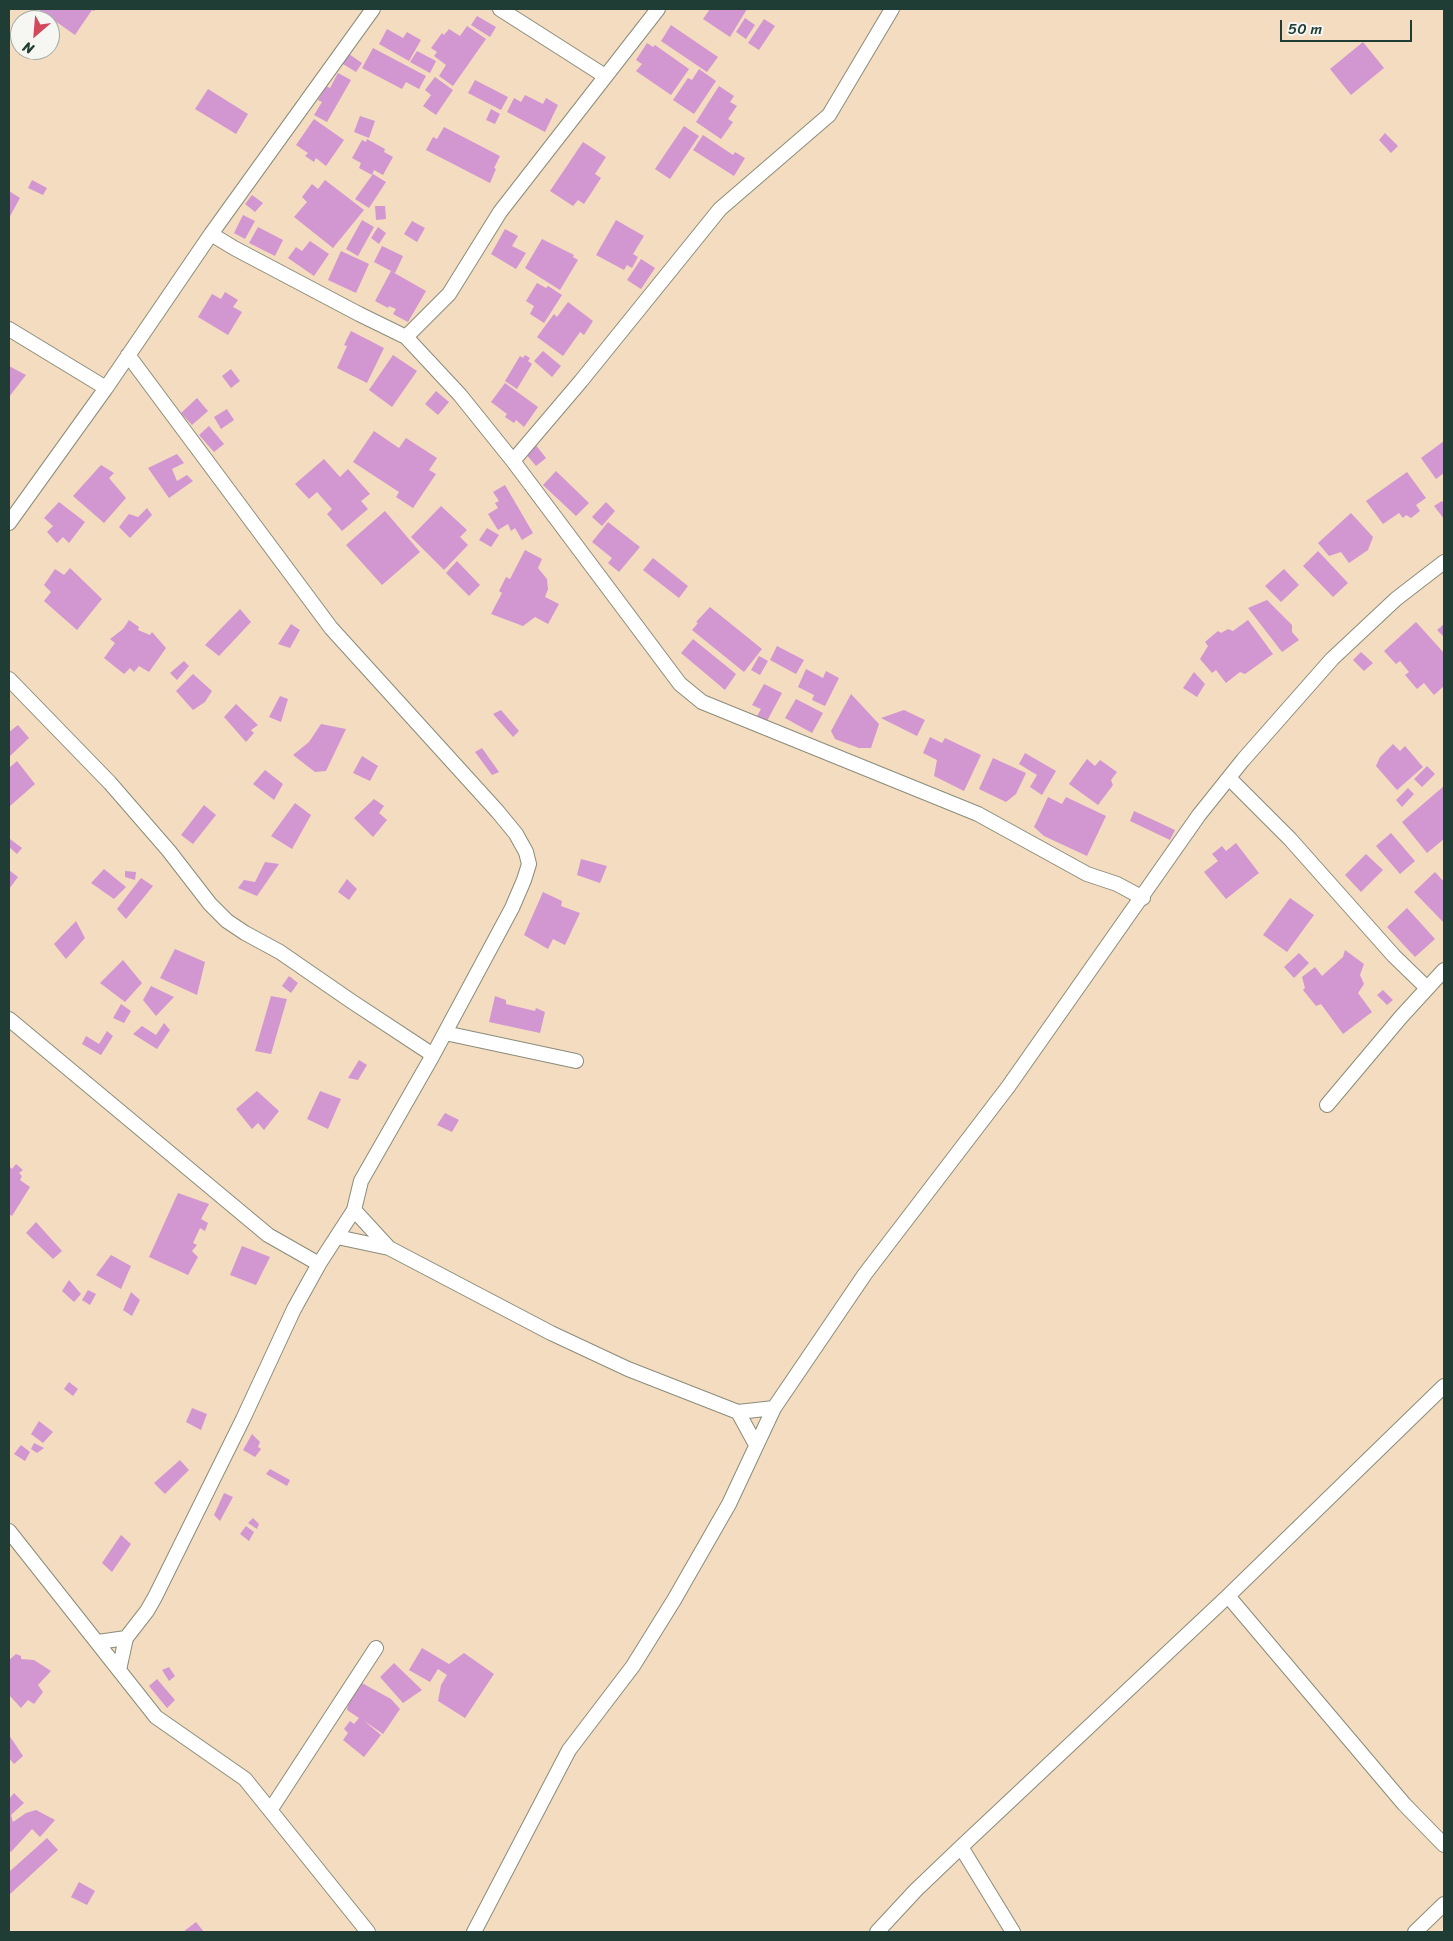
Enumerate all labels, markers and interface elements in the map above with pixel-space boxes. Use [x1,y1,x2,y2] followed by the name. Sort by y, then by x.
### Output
[10,10,60,60] north arrow
[1283,10,1416,42] scale bar
[1288,16,1322,42] text: 50 m
[18,35,38,61] text: N

